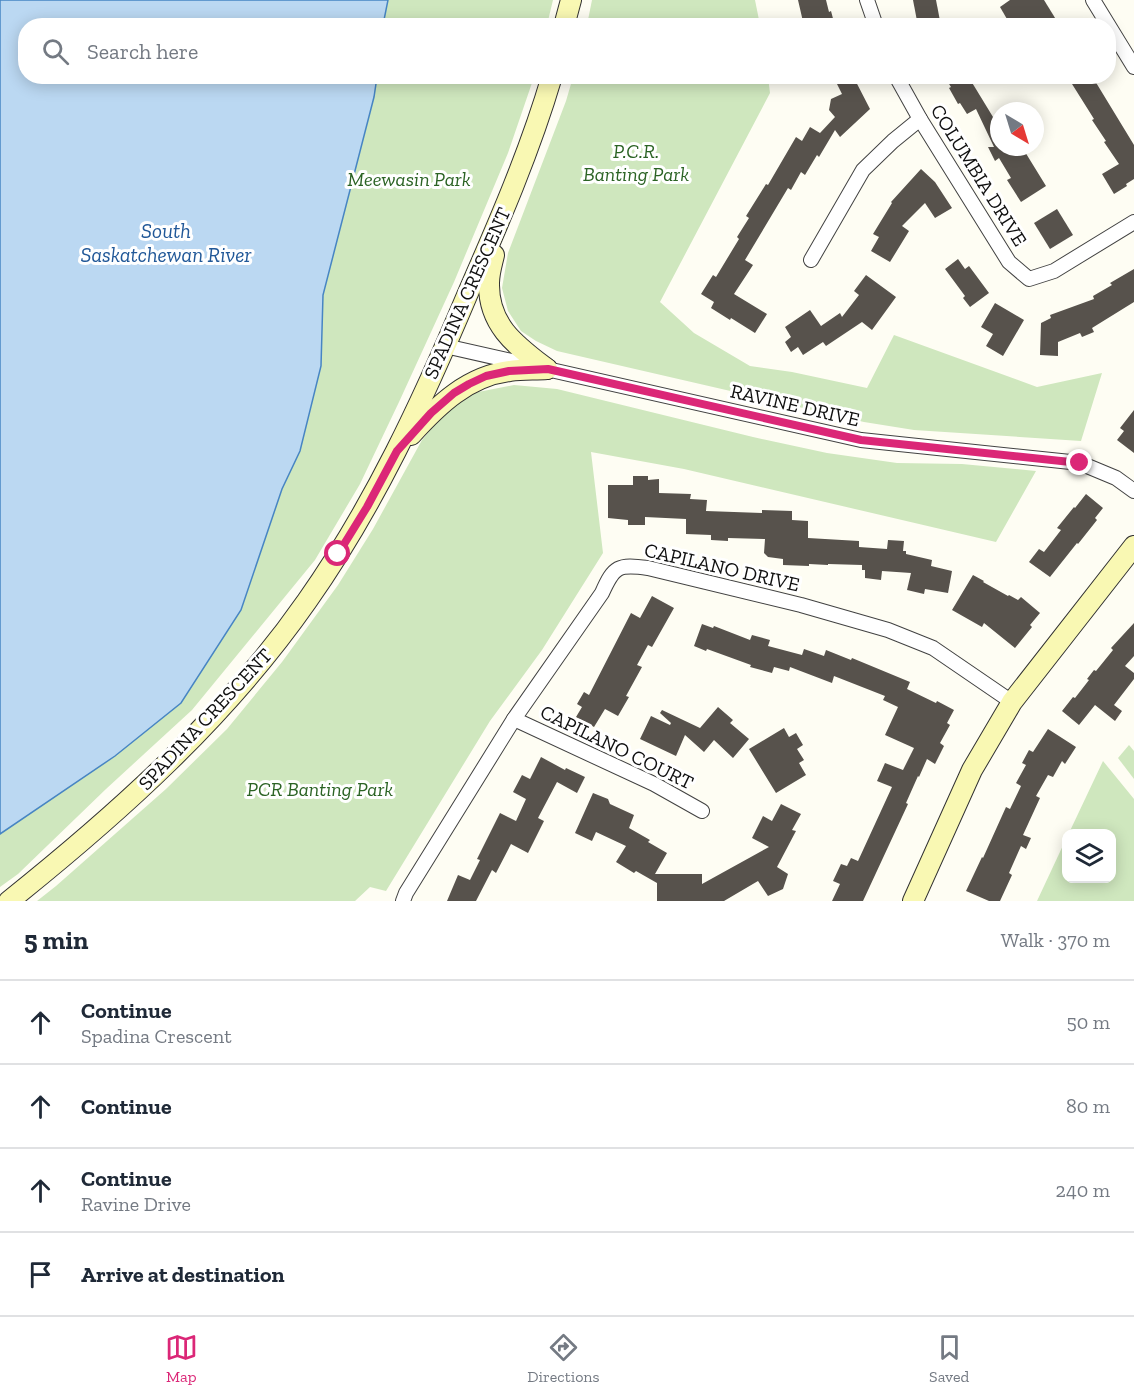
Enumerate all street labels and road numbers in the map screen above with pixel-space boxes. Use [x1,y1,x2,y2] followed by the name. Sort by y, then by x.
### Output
[926,100,1032,250] street label: COLUMBIA DRIVE
[418,204,516,382] street label: SPADINA CRESCENT
[728,378,862,432] street label: RAVINE DRIVE
[642,537,802,597] street label: CAPILANO DRIVE
[133,643,277,795] street label: SPADINA CRESCENT
[536,700,698,794] street label: CAPILANO COURT

